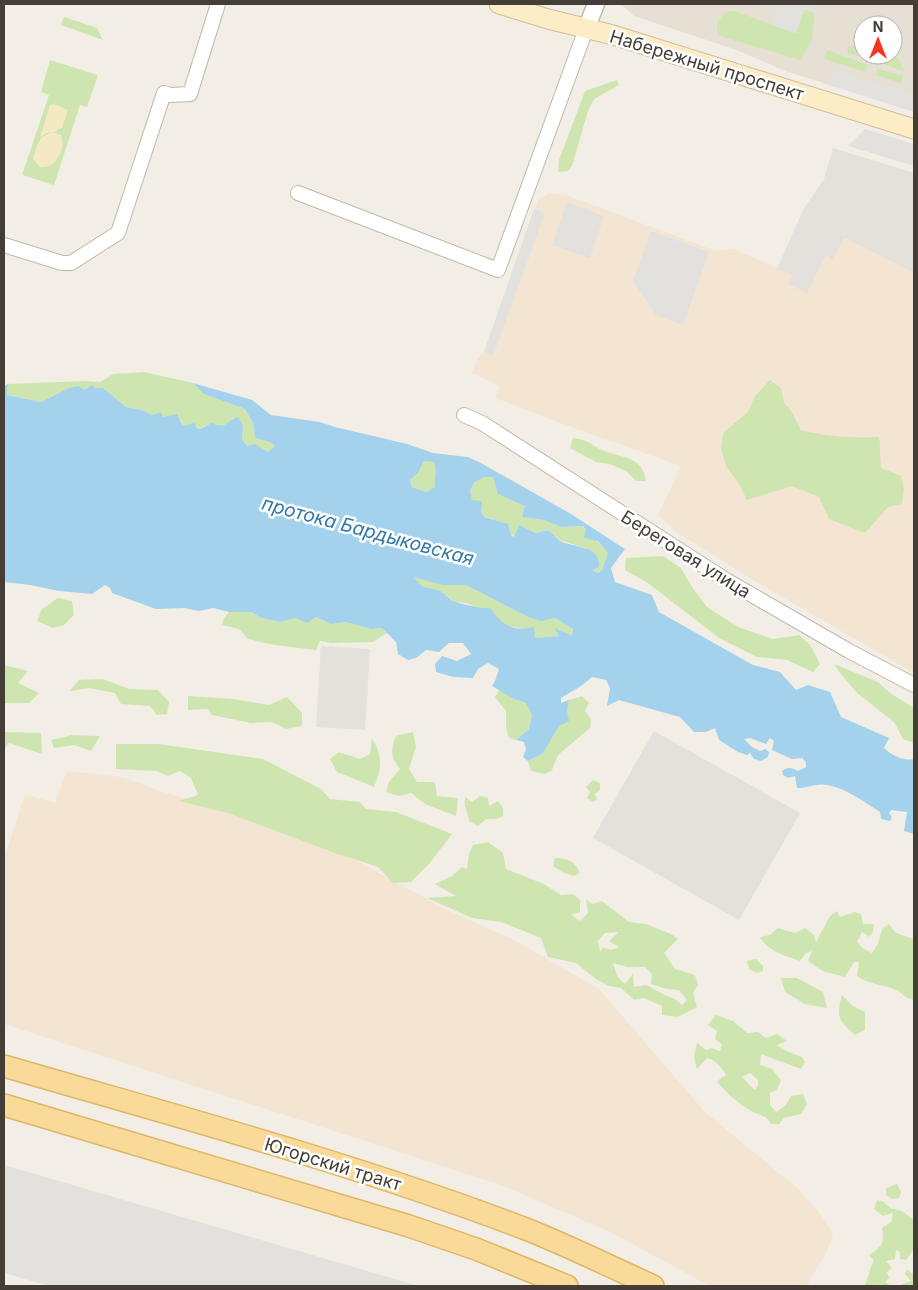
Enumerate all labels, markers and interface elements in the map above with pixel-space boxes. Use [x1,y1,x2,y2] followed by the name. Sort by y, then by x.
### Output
[853,15,903,65] north arrow
[873,18,883,35] text: N
[607,25,807,105] street label: Набережный проспект
[260,492,476,570] water label: протока Бардыковская
[617,506,755,602] street label: Береговая улица
[262,1133,405,1195] street label: Югорский тракт

